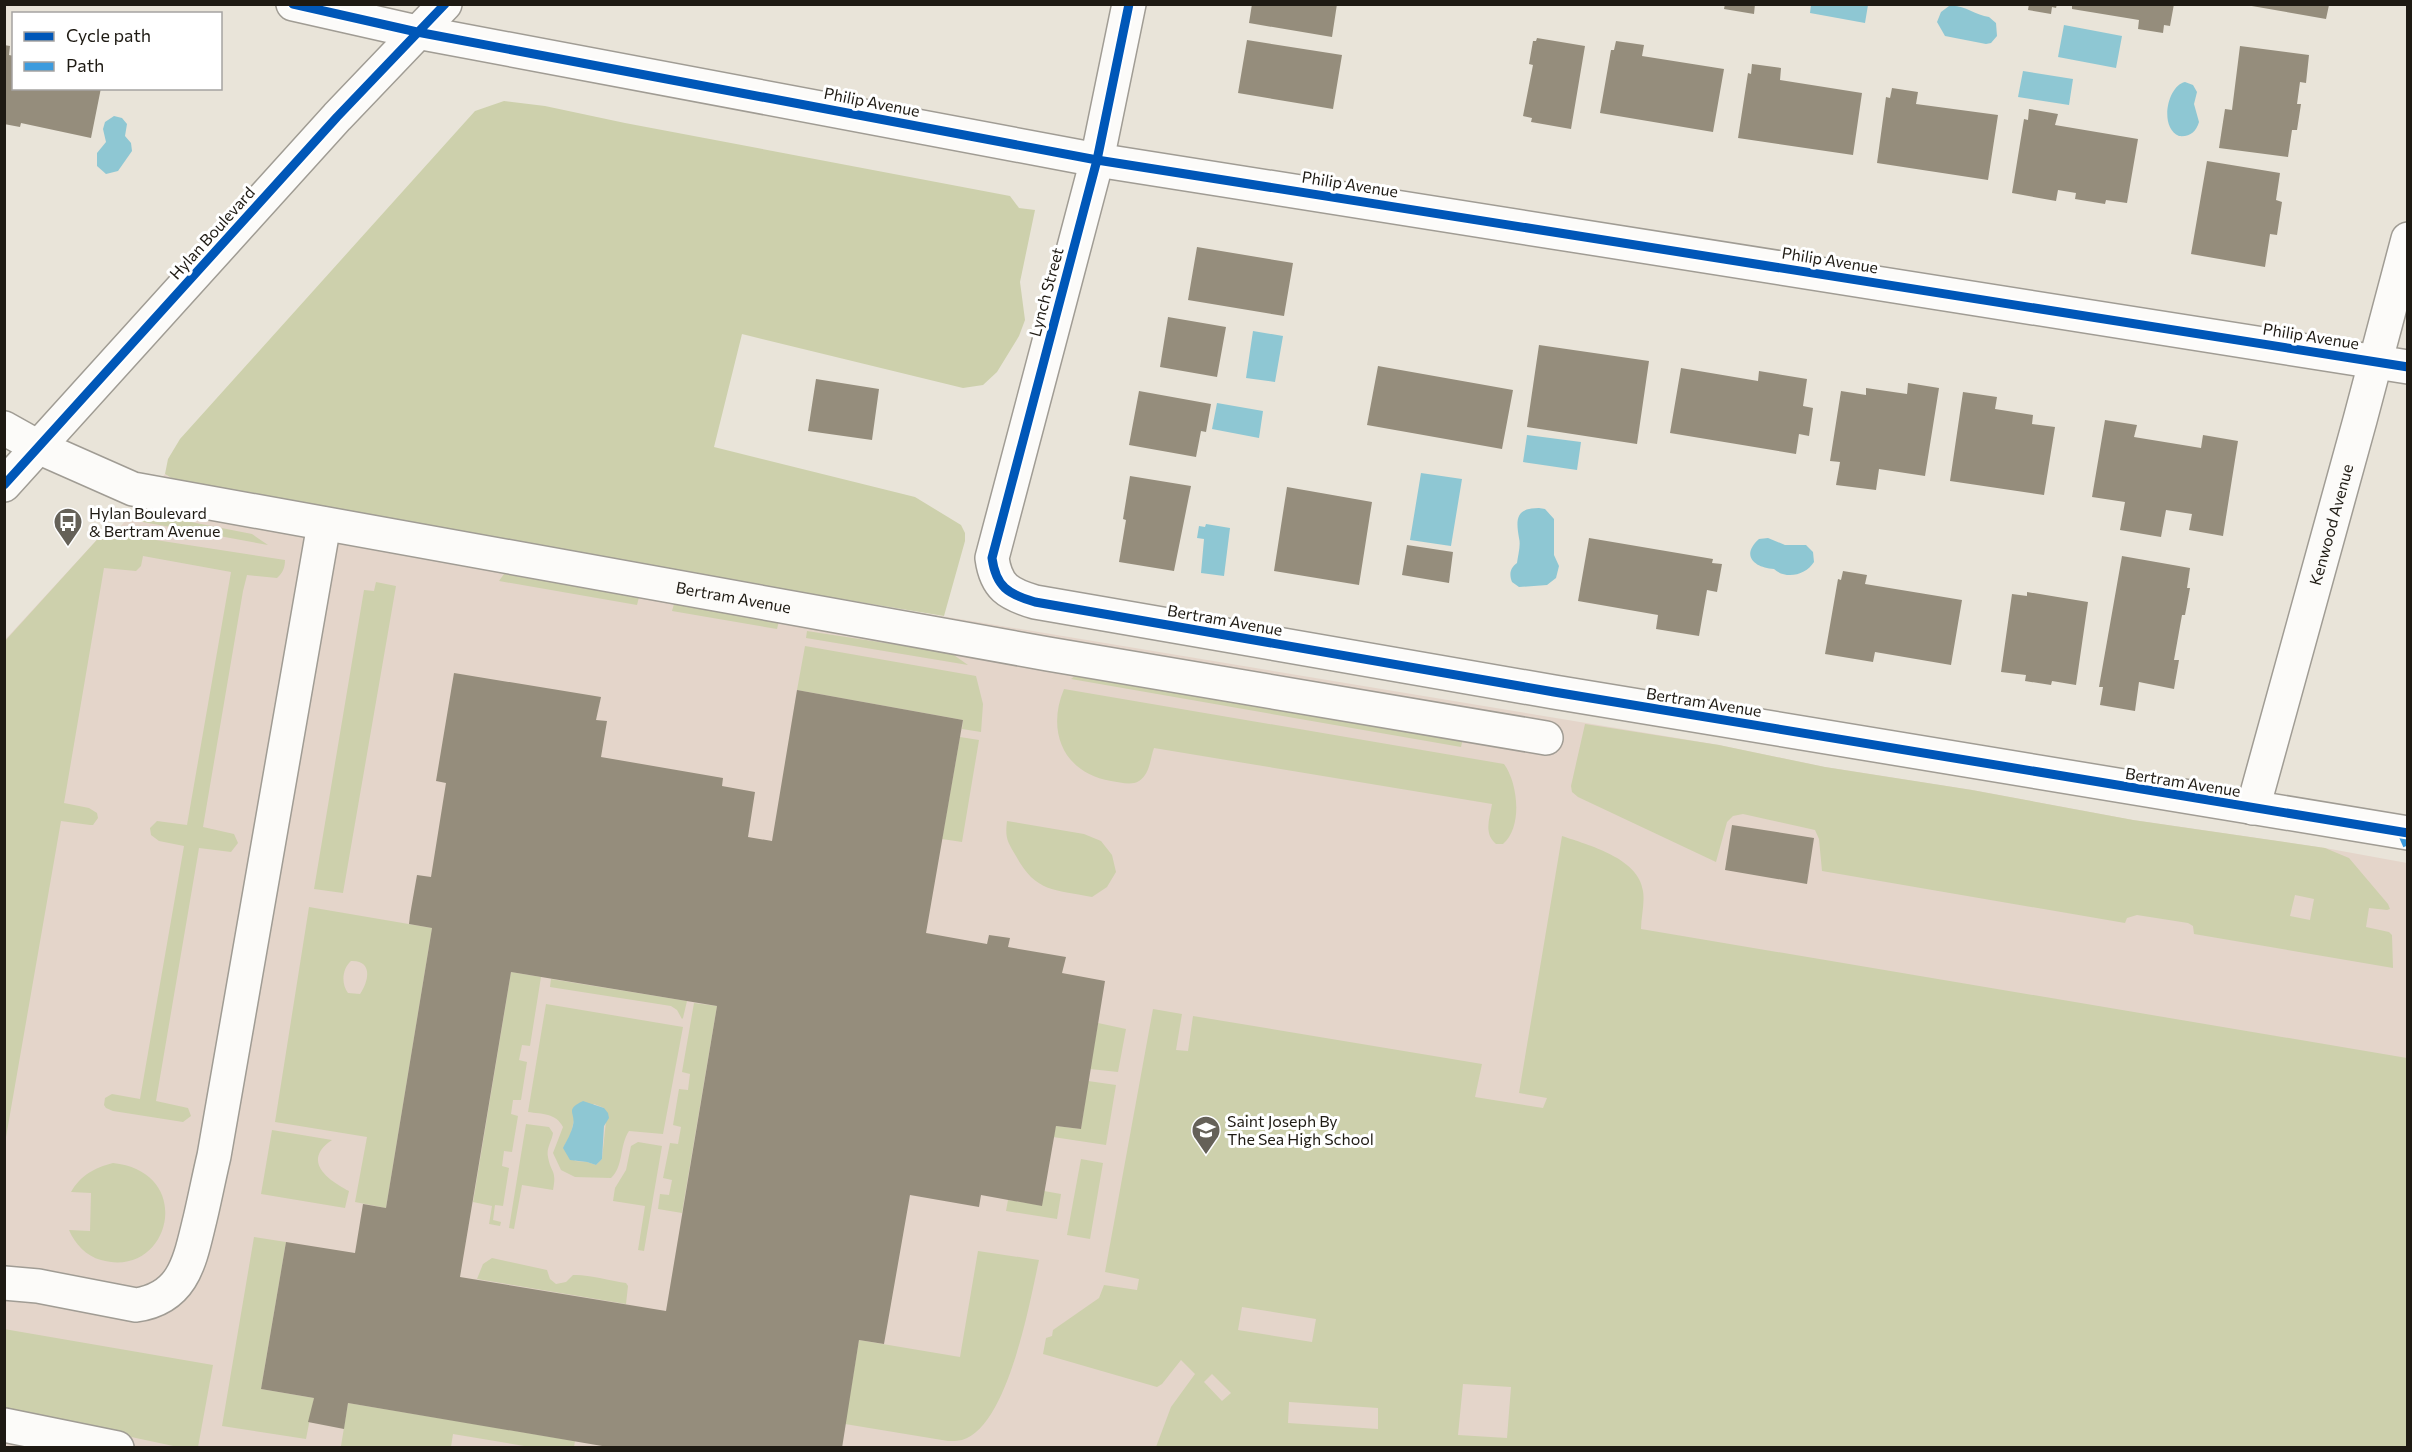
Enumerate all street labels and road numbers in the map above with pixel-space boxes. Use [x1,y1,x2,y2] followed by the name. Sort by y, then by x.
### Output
[822,83,922,120] street label: Philip Avenue
[1301,167,1400,201] street label: Philip Avenue
[165,183,258,283] street label: Hylan Boulevard
[1781,243,1880,277] street label: Philip Avenue
[1024,245,1067,339] street label: Lynch Street
[2262,319,2361,353] street label: Philip Avenue
[2305,462,2356,587] street label: Kenwood Avenue
[674,577,793,617] street label: Bertram Avenue
[1166,600,1284,639] street label: Bertram Avenue
[1645,683,1763,720] street label: Bertram Avenue
[2124,763,2242,800] street label: Bertram Avenue

